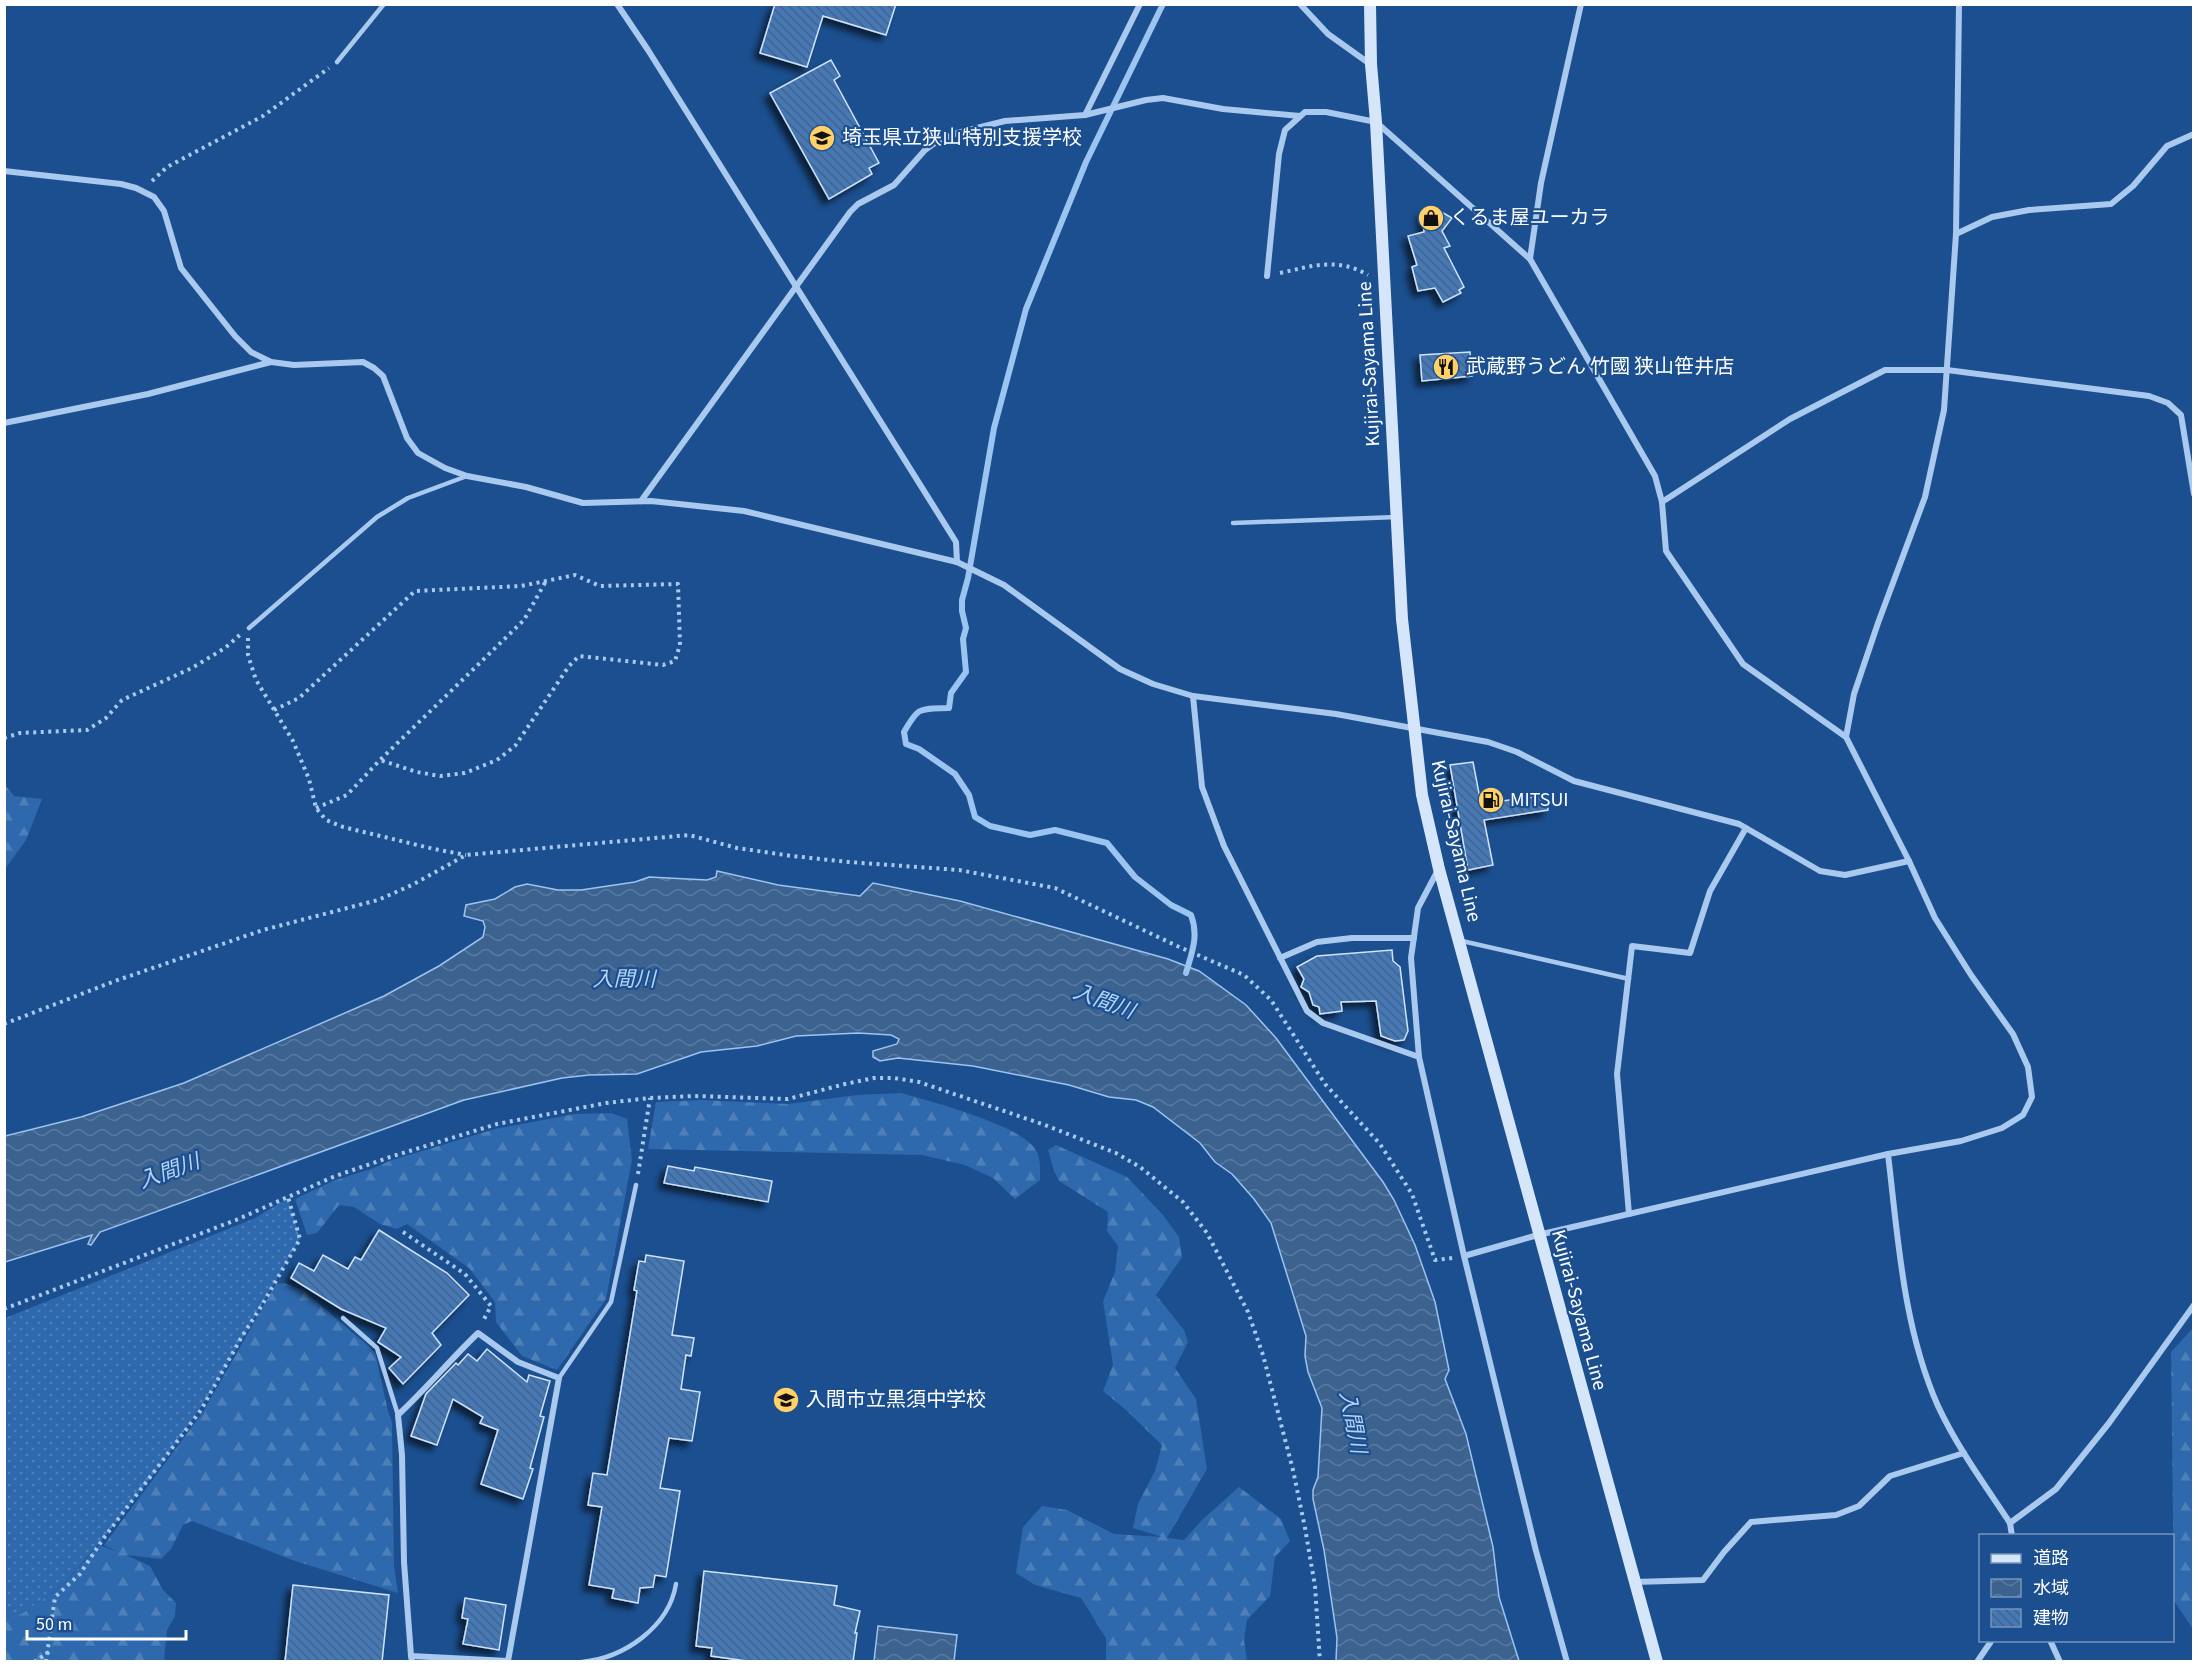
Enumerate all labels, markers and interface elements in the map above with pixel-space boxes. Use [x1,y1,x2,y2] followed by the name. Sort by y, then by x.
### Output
[807,123,837,153] school or university icon: 埼玉県立狭山特別支援学校
[842,124,1082,152] place label: 埼玉県立狭山特別支援学校
[1416,203,1446,233] shop icon: くるま屋ユーカラ
[1450,204,1610,232] place label: くるま屋ユーカラ
[1351,281,1387,447] street label: Kujirai-Sayama Line
[1431,352,1461,382] restaurant icon: 武蔵野うどん 竹國 狭山笹井店
[1466,353,1734,381] place label: 武蔵野うどん 竹國 狭山笹井店
[1424,757,1488,925] street label: Kujirai-Sayama Line
[1476,785,1506,815] fuel station icon: MITSUI
[1510,786,1569,814] place label: MITSUI
[593,964,657,994] water label: 入間川
[1069,976,1141,1027] water label: 入間川
[134,1145,206,1196] water label: 入間川
[1544,1227,1614,1394] street label: Kujirai-Sayama Line
[771,1385,801,1415] school or university icon: 入間市立黒須中学校
[806,1386,986,1414] place label: 入間市立黒須中学校
[1332,1388,1374,1458] water label: 入間川
[1979,1534,2174,1642] legend
[2033,1546,2069,1571] text: 道路
[2033,1576,2069,1601] text: 水域
[27,1603,186,1641] scale bar
[2033,1606,2069,1631] text: 建物
[36,1612,72,1637] text: 50 m

